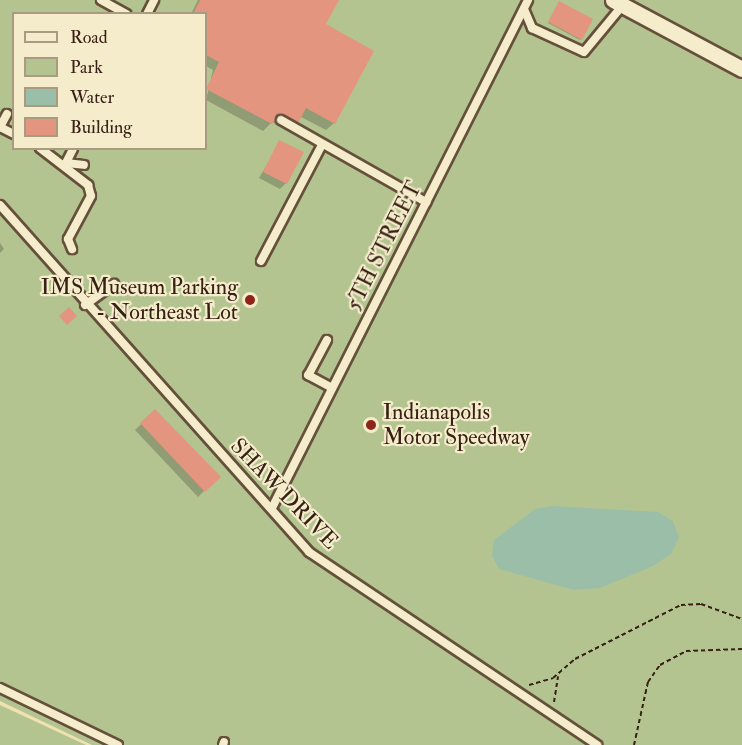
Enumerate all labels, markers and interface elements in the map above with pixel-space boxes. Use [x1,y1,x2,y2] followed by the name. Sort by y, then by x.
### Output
[12,12,207,150] legend
[70,26,108,49] text: Road
[70,56,103,79] text: Park
[70,86,114,109] text: Water
[70,116,132,139] text: Building
[340,177,428,315] street label: 5TH STREET
[41,274,238,326] place label: IMS Museum Parking - Northeast Lot
[243,293,257,307] marker: IMS Museum Parking - Northeast Lot
[383,399,529,451] place label: Indianapolis Motor Speedway
[364,418,378,432] marker: Indianapolis Motor Speedway
[225,433,343,555] street label: SHAW DRIVE

